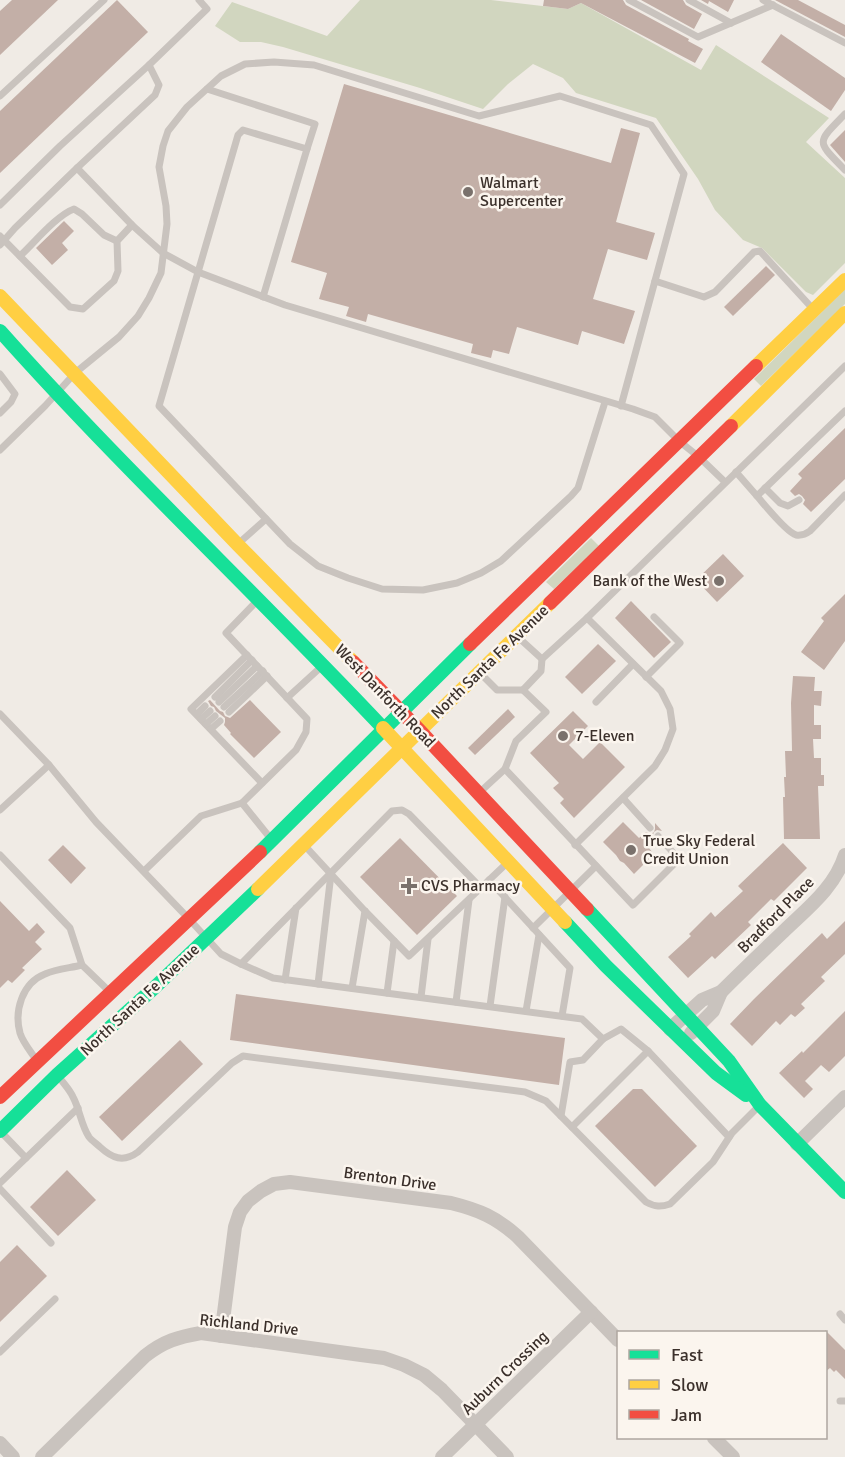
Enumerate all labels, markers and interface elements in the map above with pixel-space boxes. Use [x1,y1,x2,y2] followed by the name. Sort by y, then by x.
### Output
[480,173,563,211] place label: Walmart Supercenter
[461,185,475,199] marker: Walmart Supercenter
[592,571,707,591] place label: Bank of the West
[712,574,726,588] marker: Bank of the West
[427,601,553,723] street label: North Santa Fe Avenue
[331,640,439,752] street label: West Danforth Road
[575,726,634,746] place label: 7-Eleven
[556,729,570,743] marker: 7-Eleven
[643,831,755,869] place label: True Sky Federal Credit Union
[624,843,638,857] marker: True Sky Federal Credit Union
[733,872,819,958] street label: Bradford Place
[421,876,521,896] place label: CVS Pharmacy
[402,879,416,893] marker: CVS Pharmacy
[76,940,204,1060] street label: North Santa Fe Avenue
[342,1163,438,1195] street label: Brenton Drive
[198,1310,300,1340] street label: Richland Drive
[457,1327,553,1419] street label: Auburn Crossing
[617,1331,827,1439] legend
[671,1344,703,1366] text: Fast
[671,1374,708,1396] text: Slow
[671,1404,702,1426] text: Jam

